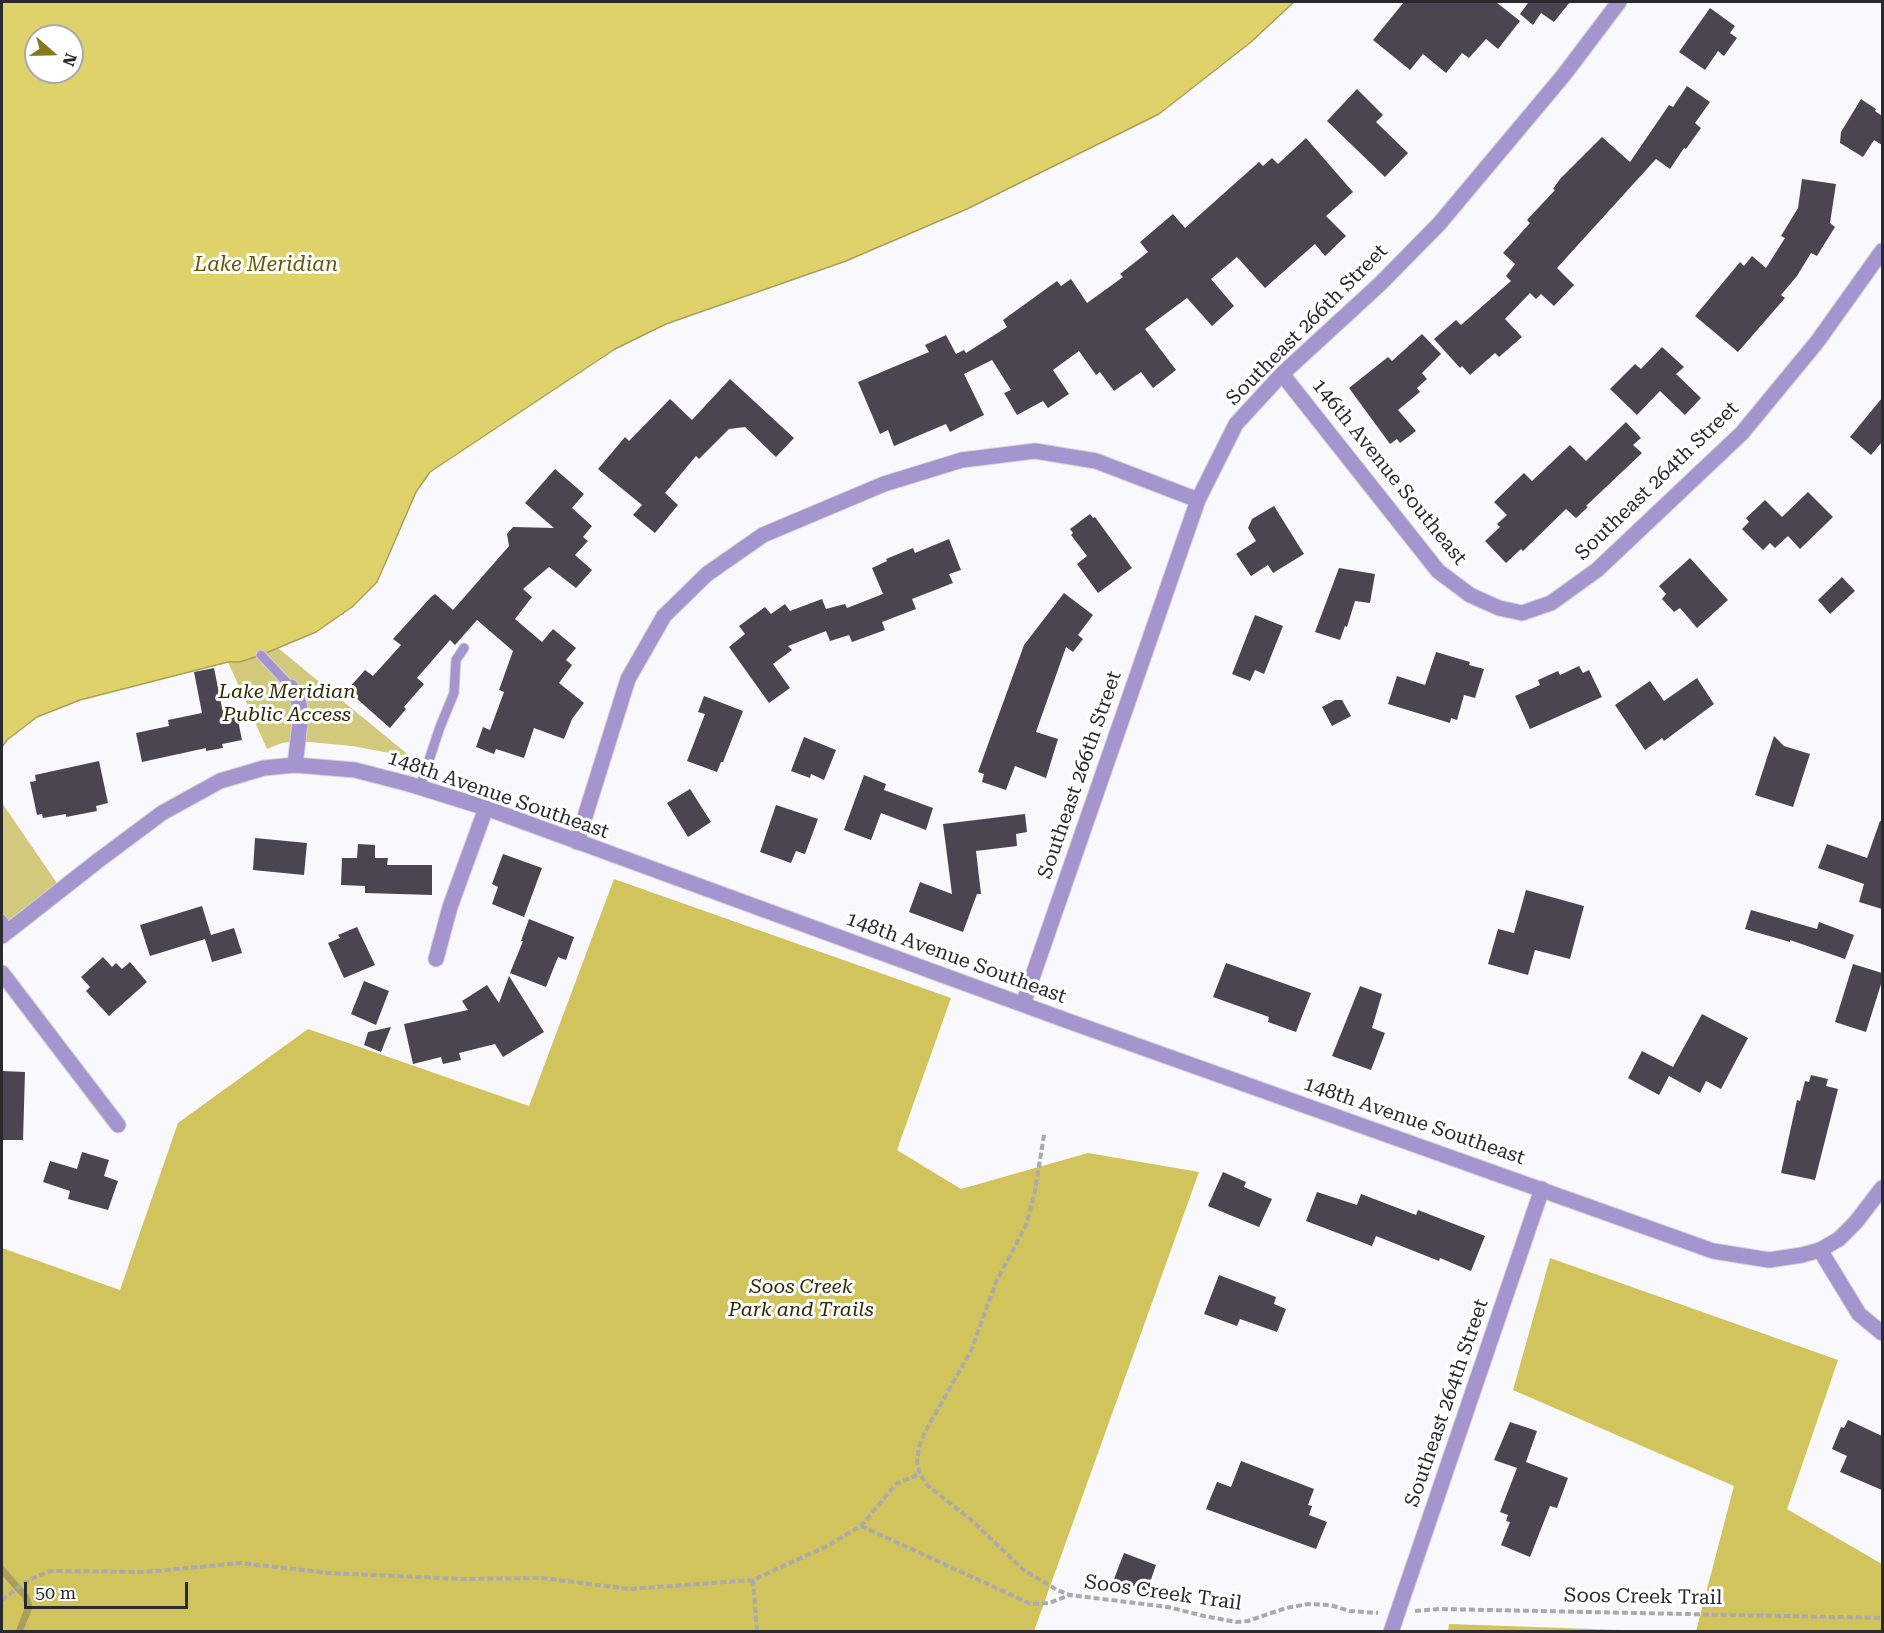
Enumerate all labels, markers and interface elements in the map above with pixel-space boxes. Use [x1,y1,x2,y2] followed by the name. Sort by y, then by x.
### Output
[24,24,84,84] north arrow
[58,51,81,69] text: N
[1221,239,1393,411] street label: Southeast 266th Street
[194,252,338,278] water label: Lake Meridian
[1307,374,1471,570] street label: 146th Avenue Southeast
[1570,397,1744,565] street label: Southeast 264th Street
[1033,668,1127,882] street label: Southeast 266th Street
[218,680,356,727] park label: Lake Meridian Public Access
[384,746,612,844] street label: 148th Avenue Southeast
[843,907,1069,1009] street label: 148th Avenue Southeast
[1300,1072,1528,1170] street label: 148th Avenue Southeast
[728,1275,874,1322] park label: Soos Creek Park and Trails
[1400,1296,1494,1510] street label: Southeast 264th Street
[27,1570,190,1608] scale bar
[1083,1570,1243,1616] street label: Soos Creek Trail
[35,1582,76,1603] text: 50 m
[1564,1584,1722,1610] street label: Soos Creek Trail

